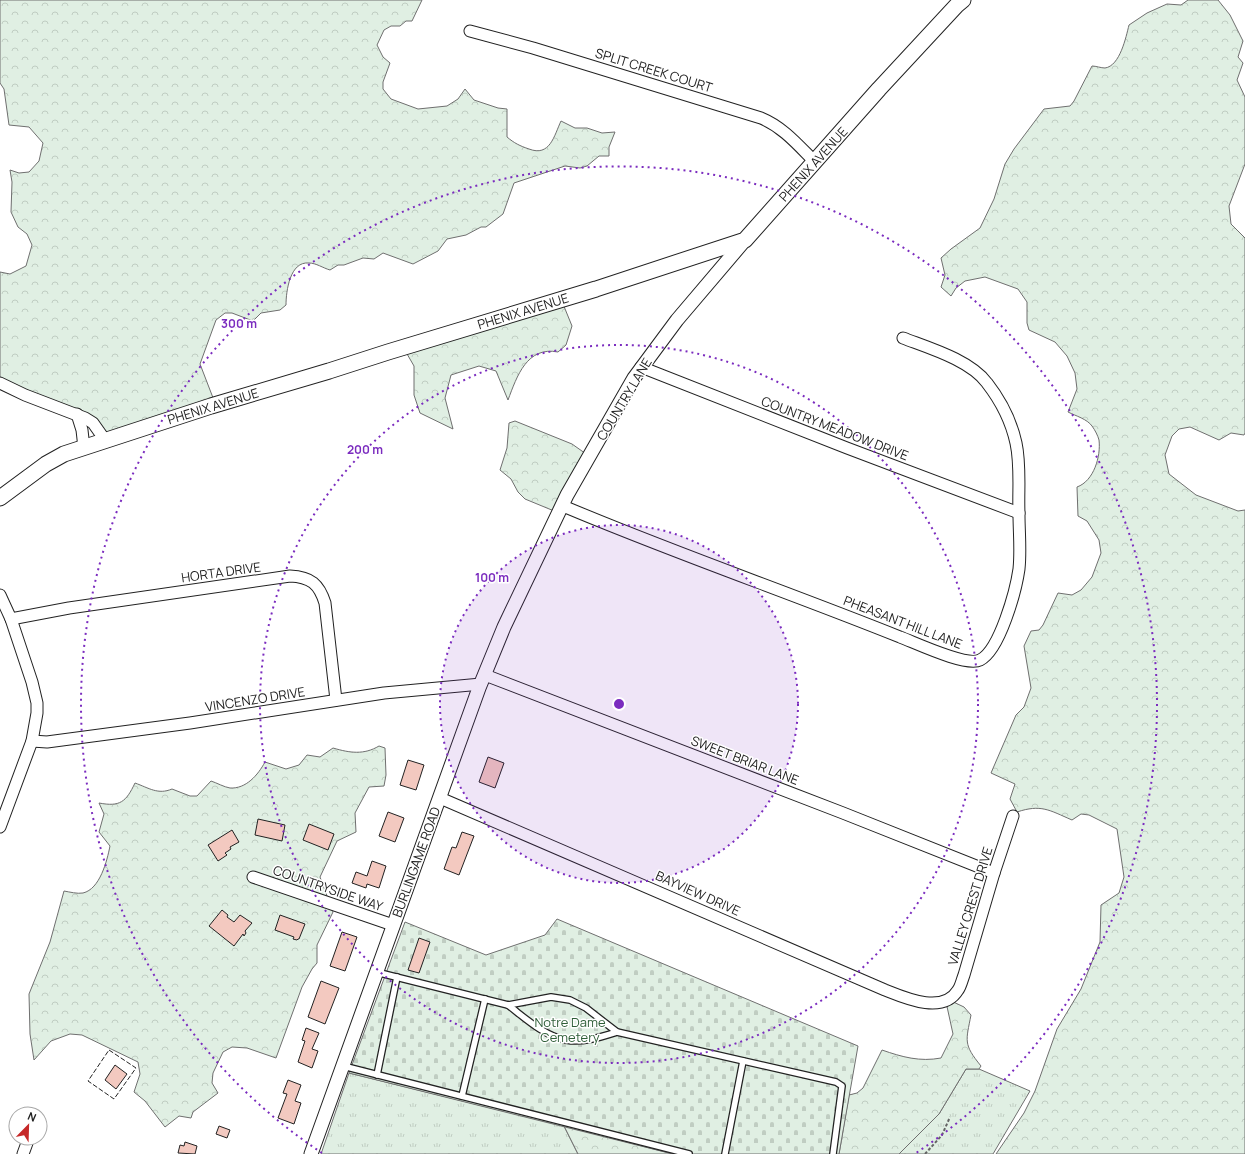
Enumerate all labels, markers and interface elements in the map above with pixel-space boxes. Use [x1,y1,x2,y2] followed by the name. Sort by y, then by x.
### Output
[593,44,715,96] street label: SPLIT CREEK COURT
[775,123,851,205] street label: PHENIX AVENUE
[475,289,571,333] street label: PHENIX AVENUE
[221,315,257,332] text: 300 m
[592,354,656,444] street label: COUNTRY LANE
[165,384,261,428] street label: PHENIX AVENUE
[759,392,911,464] street label: COUNTRY MEADOW DRIVE
[347,441,383,458] text: 200 m
[180,558,262,586] street label: HORTA DRIVE
[475,569,509,586] text: 100 m
[841,591,965,653] street label: PHEASANT HILL LANE
[204,682,306,716] street label: VINCENZO DRIVE
[612,697,626,711] centre of rings
[689,731,801,789] street label: SWEET BRIAR LANE
[388,804,444,920] street label: BURLINGAME ROAD
[943,845,997,967] street label: VALLEY CREST DRIVE
[271,861,386,915] street label: COUNTRYSIDE WAY
[653,866,743,920] street label: BAYVIEW DRIVE
[534,1013,606,1046] park label: Notre Dame Cemetery
[8,1106,48,1146] north arrow
[26,1108,39,1125] text: N

